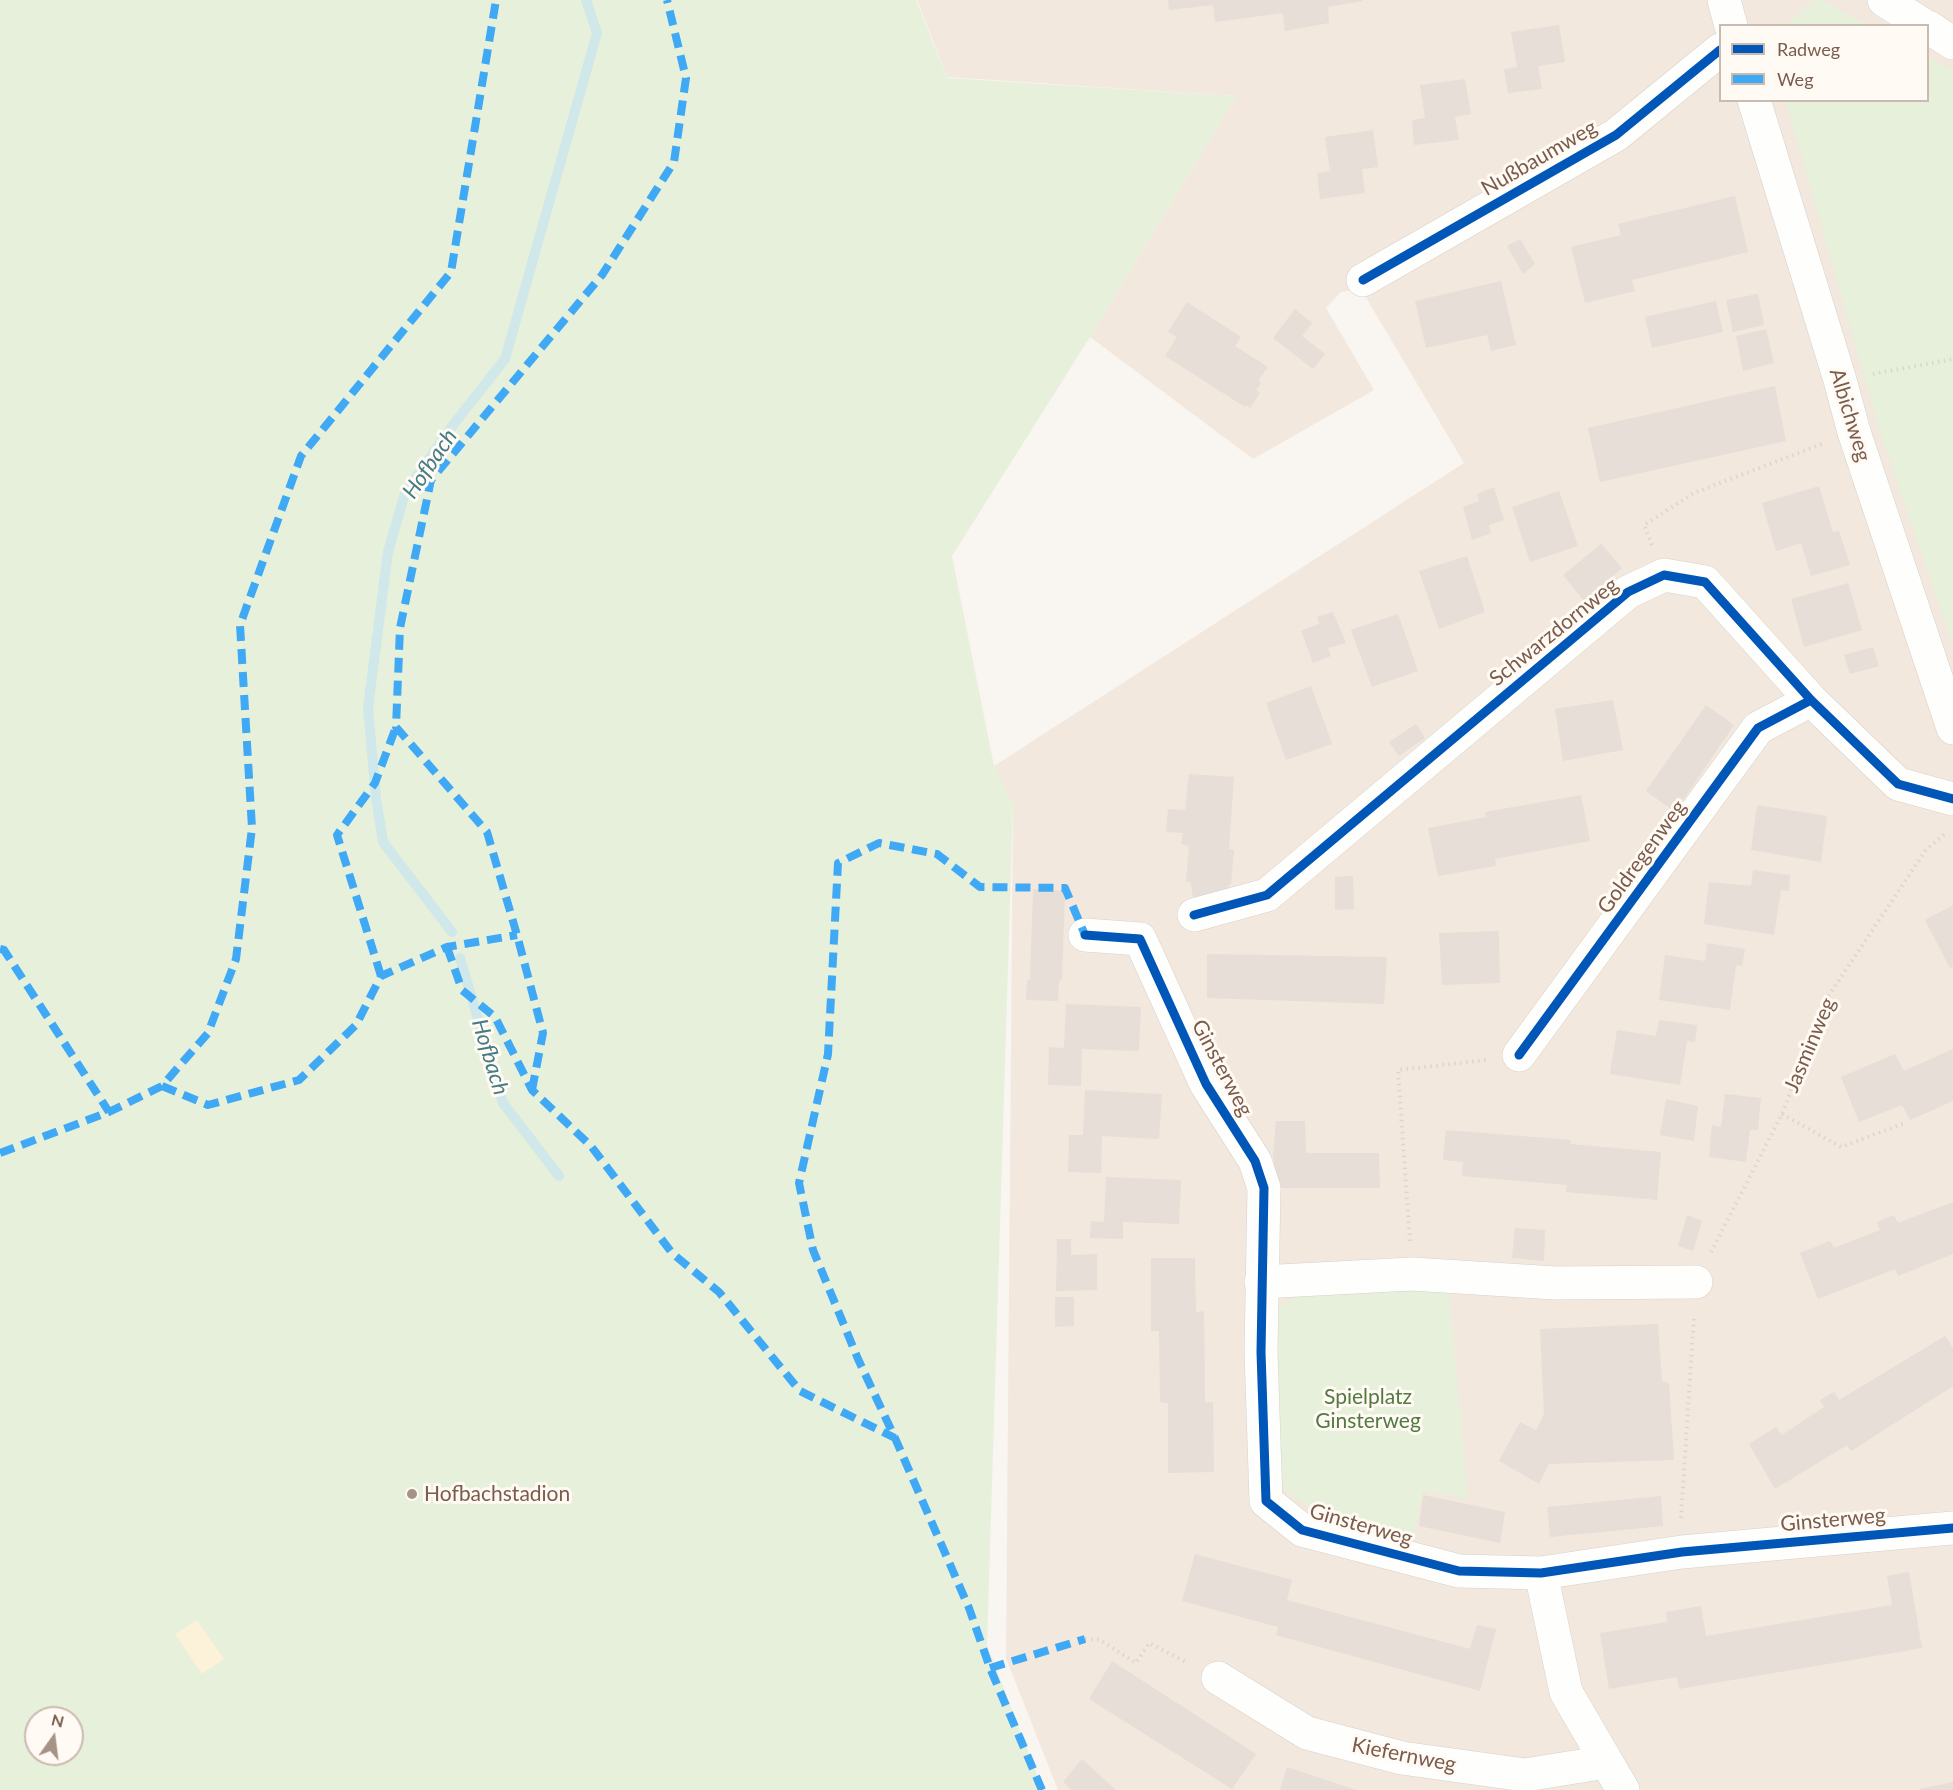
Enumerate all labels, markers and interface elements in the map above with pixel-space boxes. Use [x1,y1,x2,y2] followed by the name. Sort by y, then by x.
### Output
[1719,24,1929,102] legend
[1777,38,1840,60] text: Radweg
[1777,68,1814,90] text: Weg
[1477,115,1601,201] street label: Nußbaumweg
[1824,365,1876,465] street label: Albichweg
[397,424,463,504] water label: Hofbach
[1485,572,1623,692] street label: Schwarzdornweg
[1592,795,1692,919] street label: Goldregenweg
[1779,994,1841,1096] street label: Jasminweg
[1186,1015,1258,1121] street label: Ginsterweg
[466,1016,514,1098] water label: Hofbach
[1315,1384,1421,1434] park label: Spielplatz Ginsterweg
[424,1481,570,1507] place label: Hofbachstadion
[405,1487,419,1501] marker: Hofbachstadion
[1307,1498,1415,1552] street label: Ginsterweg
[1779,1503,1887,1537] street label: Ginsterweg
[24,1706,84,1766] north arrow
[50,1709,66,1731] text: N
[1350,1733,1458,1777] street label: Kiefernweg

